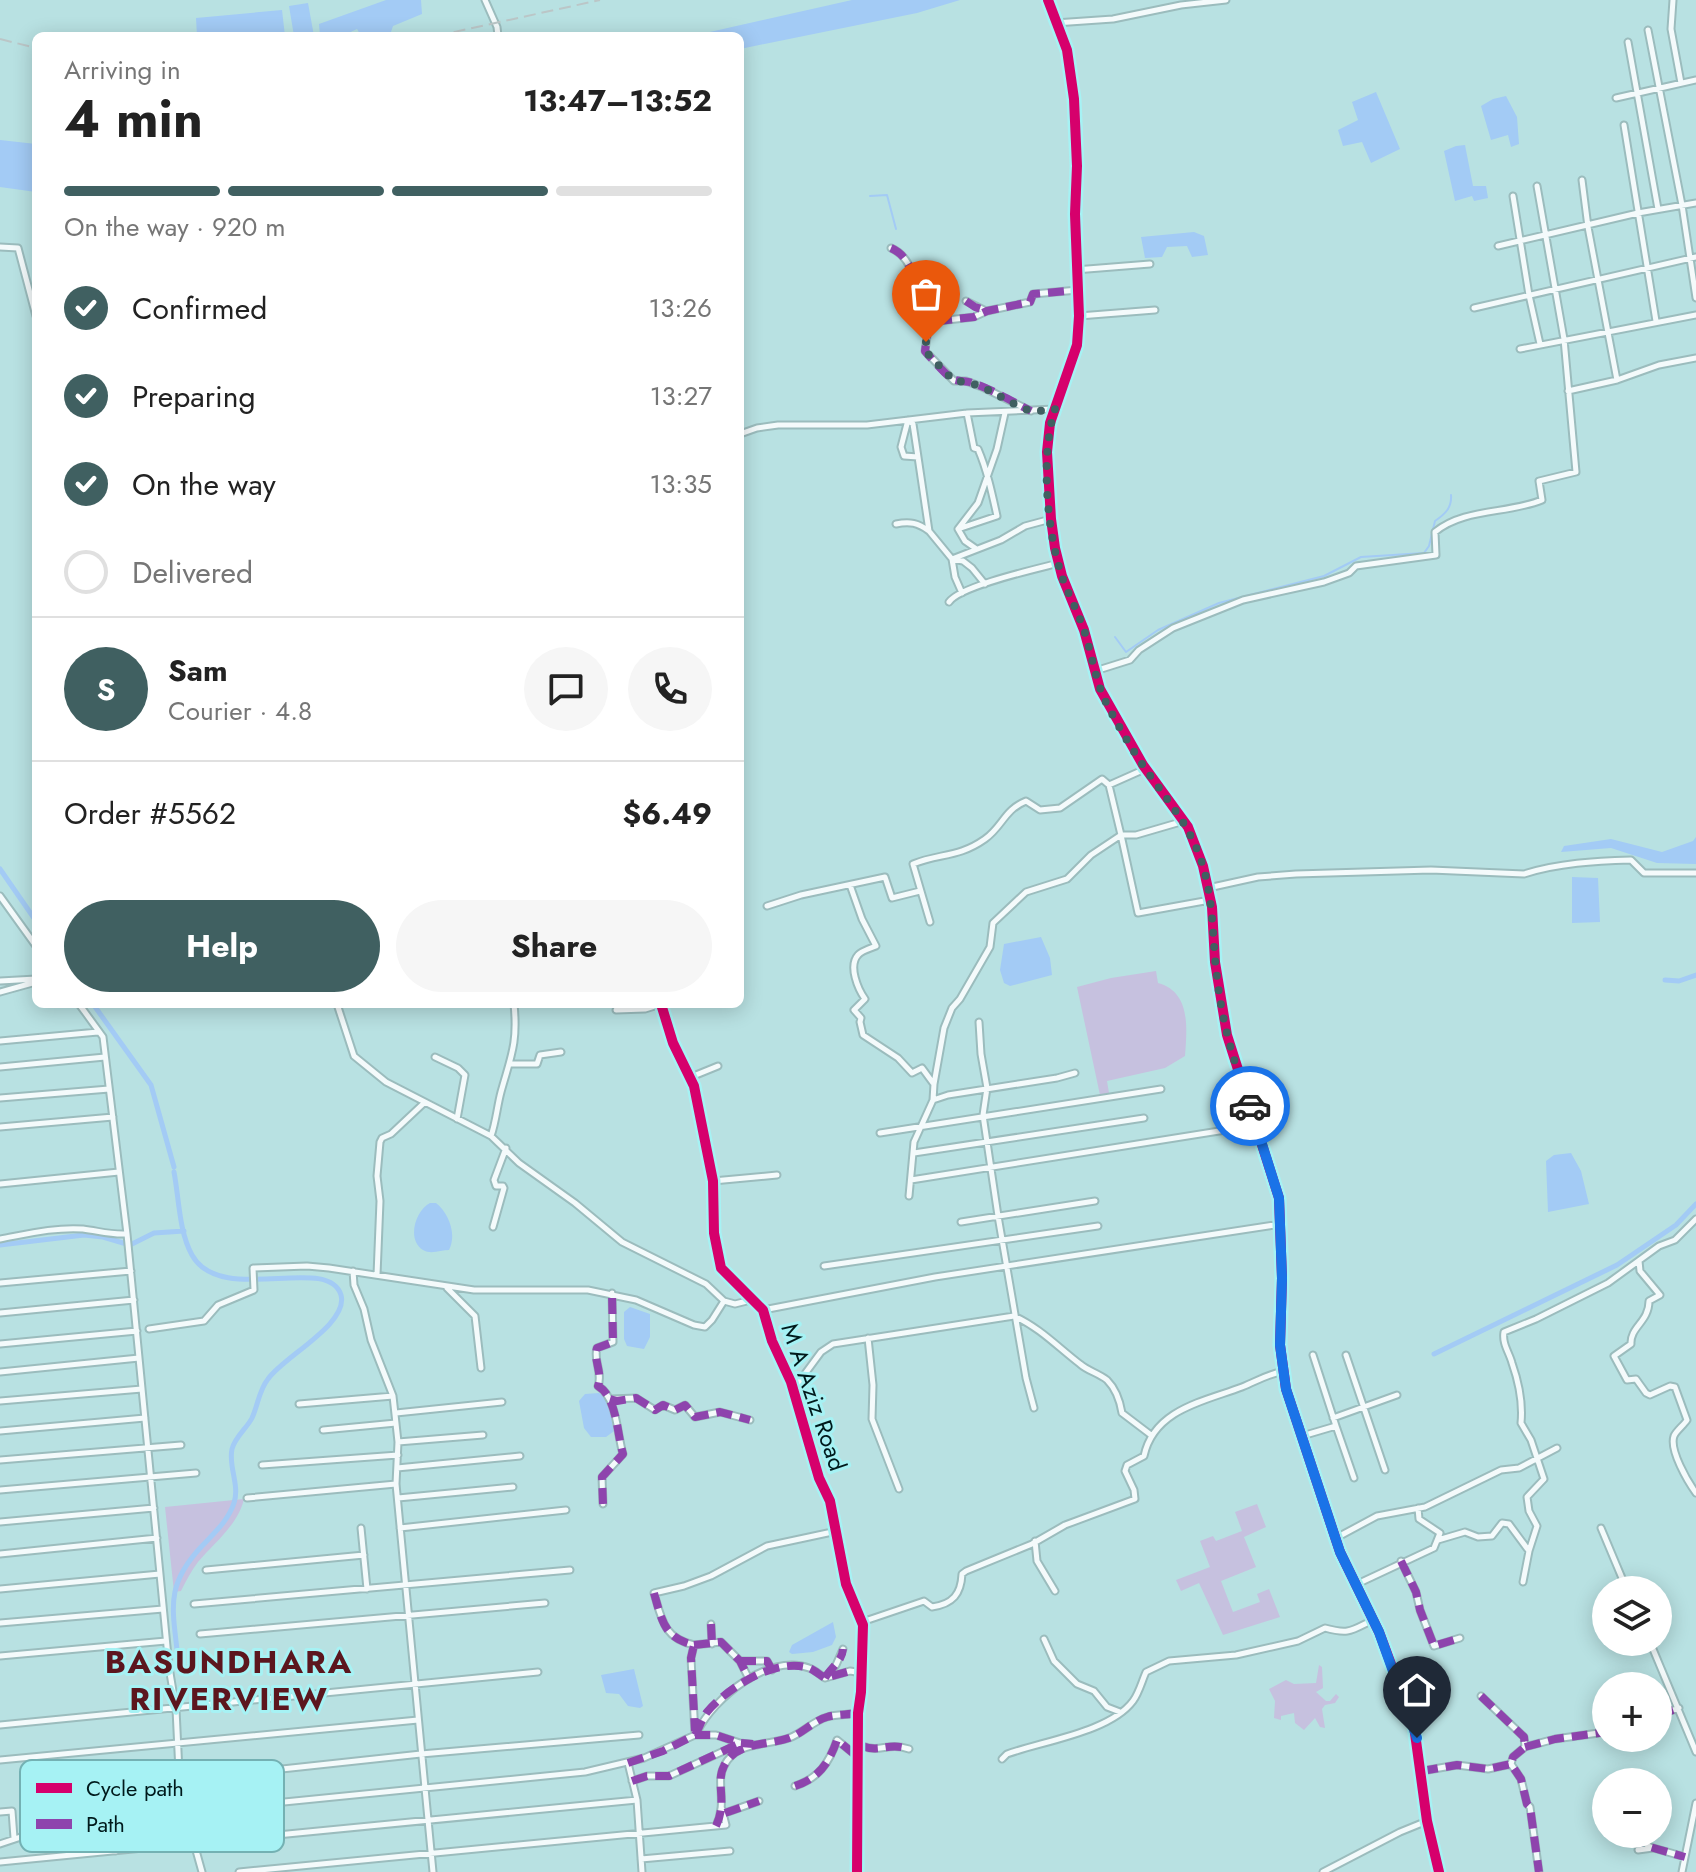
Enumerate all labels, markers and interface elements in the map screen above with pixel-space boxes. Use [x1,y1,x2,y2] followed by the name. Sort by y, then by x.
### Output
[64,51,181,89] text: Arriving in
[523,79,712,122] text: 13:47–13:52
[64,81,203,157] text: 4 min
[64,208,285,246] text: On the way · 920 m
[892,260,960,342] pin
[904,272,948,316] icon: bag
[64,286,108,330] icon: check
[132,287,267,330] text: Confirmed
[649,289,712,327] text: 13:26
[64,374,108,418] icon: check
[132,375,256,418] text: Preparing
[650,377,712,415] text: 13:27
[64,462,108,506] icon: check
[132,463,276,506] text: On the way
[649,465,712,503] text: 13:35
[132,551,253,594] text: Delivered
[524,647,608,731] button: chat
[628,647,712,731] button: phone
[168,649,228,692] text: Sam
[97,668,115,711] text: S
[168,692,312,730] text: Courier · 4.8
[64,792,236,835] text: Order #5562
[623,792,712,835] text: $6.49
[64,900,380,992] button: Help
[396,900,712,992] button: Share
[1210,1066,1290,1146] courier
[1228,1084,1272,1128] icon: car
[772,1318,856,1476] street label: M A Aziz Road
[1592,1576,1672,1848] map controls
[1592,1576,1672,1656] button: layers
[105,1639,353,1722] district label: BASUNDHARA RIVERVIEW
[1383,1656,1451,1738] pin
[1395,1668,1439,1712] icon: home
[1592,1672,1672,1752] button: +
[20,1760,284,1852] legend
[1592,1768,1672,1848] button: −
[86,1772,184,1804] text: Cycle path
[86,1808,125,1840] text: Path

